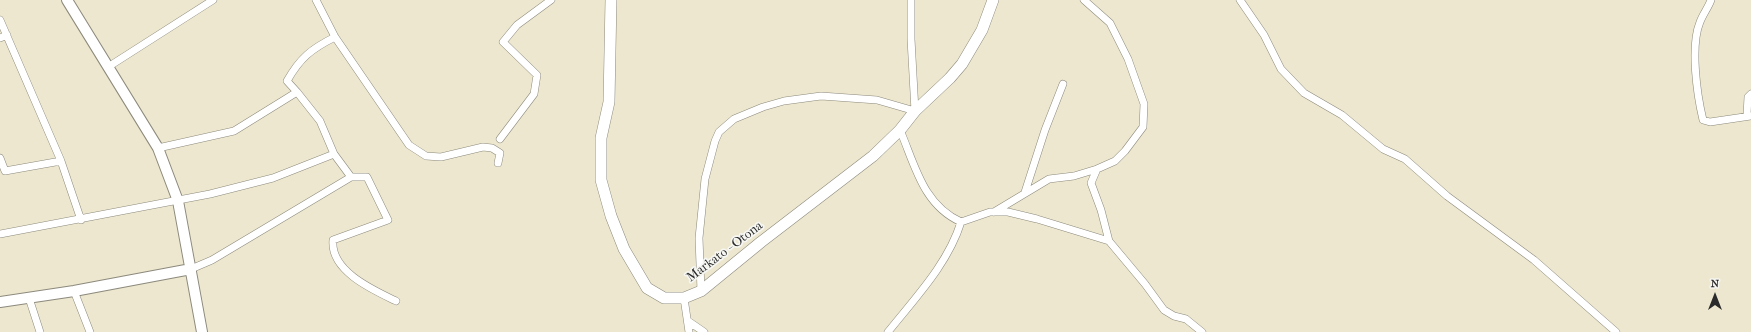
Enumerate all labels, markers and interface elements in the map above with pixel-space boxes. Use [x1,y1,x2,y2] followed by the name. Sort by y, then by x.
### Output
[684,218,766,286] street label: Markato - Otona
[1695,276,1735,316] north arrow
[1711,277,1719,290] text: N

